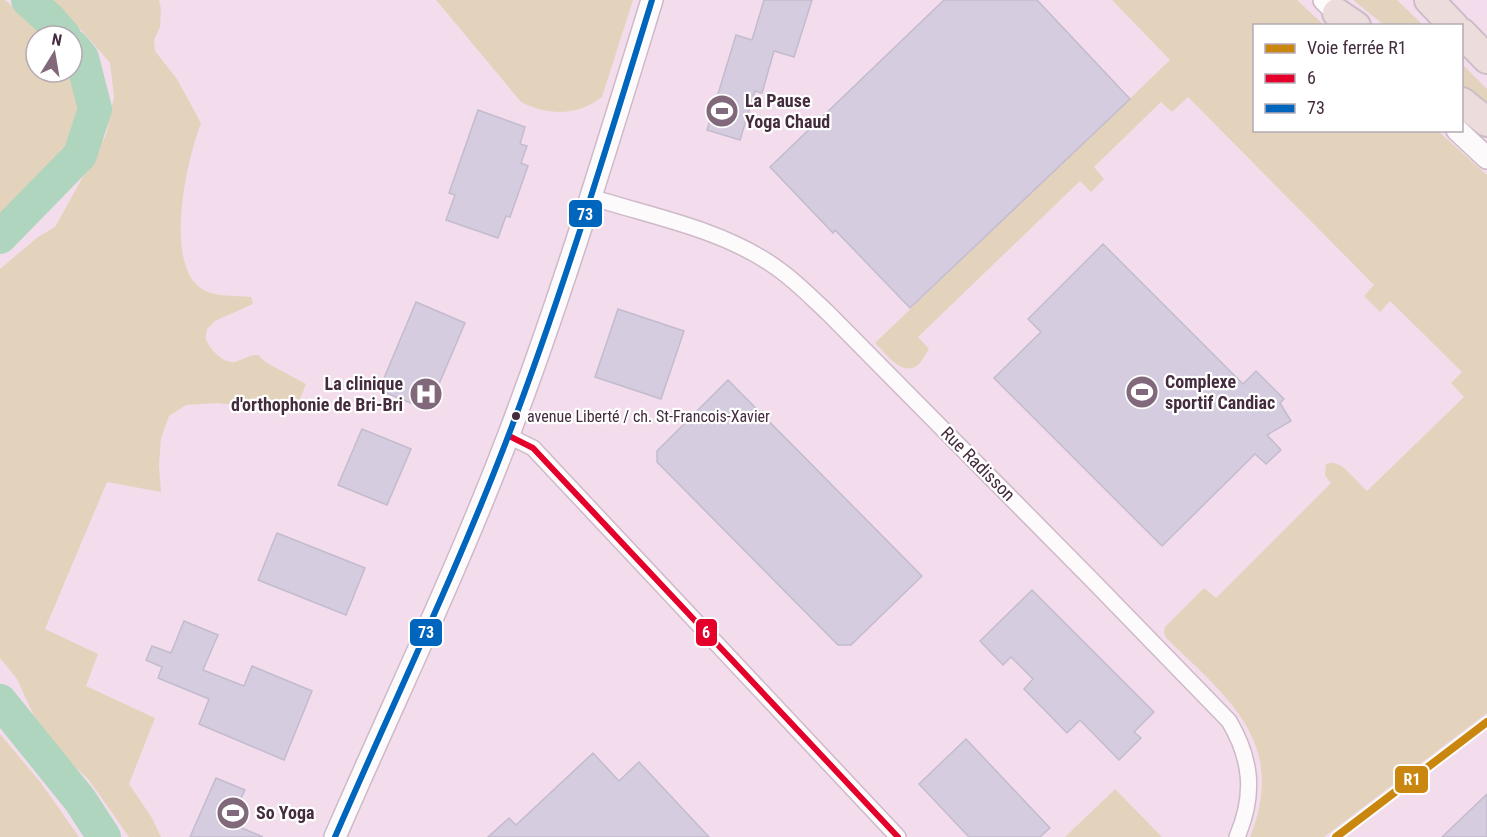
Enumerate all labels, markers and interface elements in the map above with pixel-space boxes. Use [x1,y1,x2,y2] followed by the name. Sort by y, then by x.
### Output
[24,24,84,84] north arrow
[1253,24,1463,132] legend
[50,30,63,50] text: N
[1307,37,1407,58] text: Voie ferrée R1
[1307,67,1316,88] text: 6
[745,90,830,132] place label: La Pause Yoga Chaud
[704,93,740,129] sports icon: La Pause Yoga Chaud
[1307,97,1325,118] text: 73
[568,199,603,228] line badge: 73
[577,205,593,224] text: 73
[1165,371,1275,413] place label: Complexe sportif Candiac
[231,373,403,415] place label: La clinique d'orthophonie de Bri-Bri
[1124,374,1160,410] sports icon: Complexe sportif Candiac
[408,376,444,412] hospital icon: La clinique d'orthophonie de Bri-Bri
[527,407,770,426] place label: avenue Liberté / ch. St-Francois-Xavier
[510,410,522,422] marker: avenue Liberté / ch. St-Francois-Xavier
[937,422,1020,505] street label: Rue Radisson
[409,618,443,647] line badge: 73
[695,618,718,647] line badge: 6
[418,623,434,642] text: 73
[702,623,710,642] text: 6
[1394,765,1429,794] line badge: R1
[1404,770,1420,789] text: R1
[215,795,251,831] sports icon: So Yoga
[256,802,315,823] place label: So Yoga

